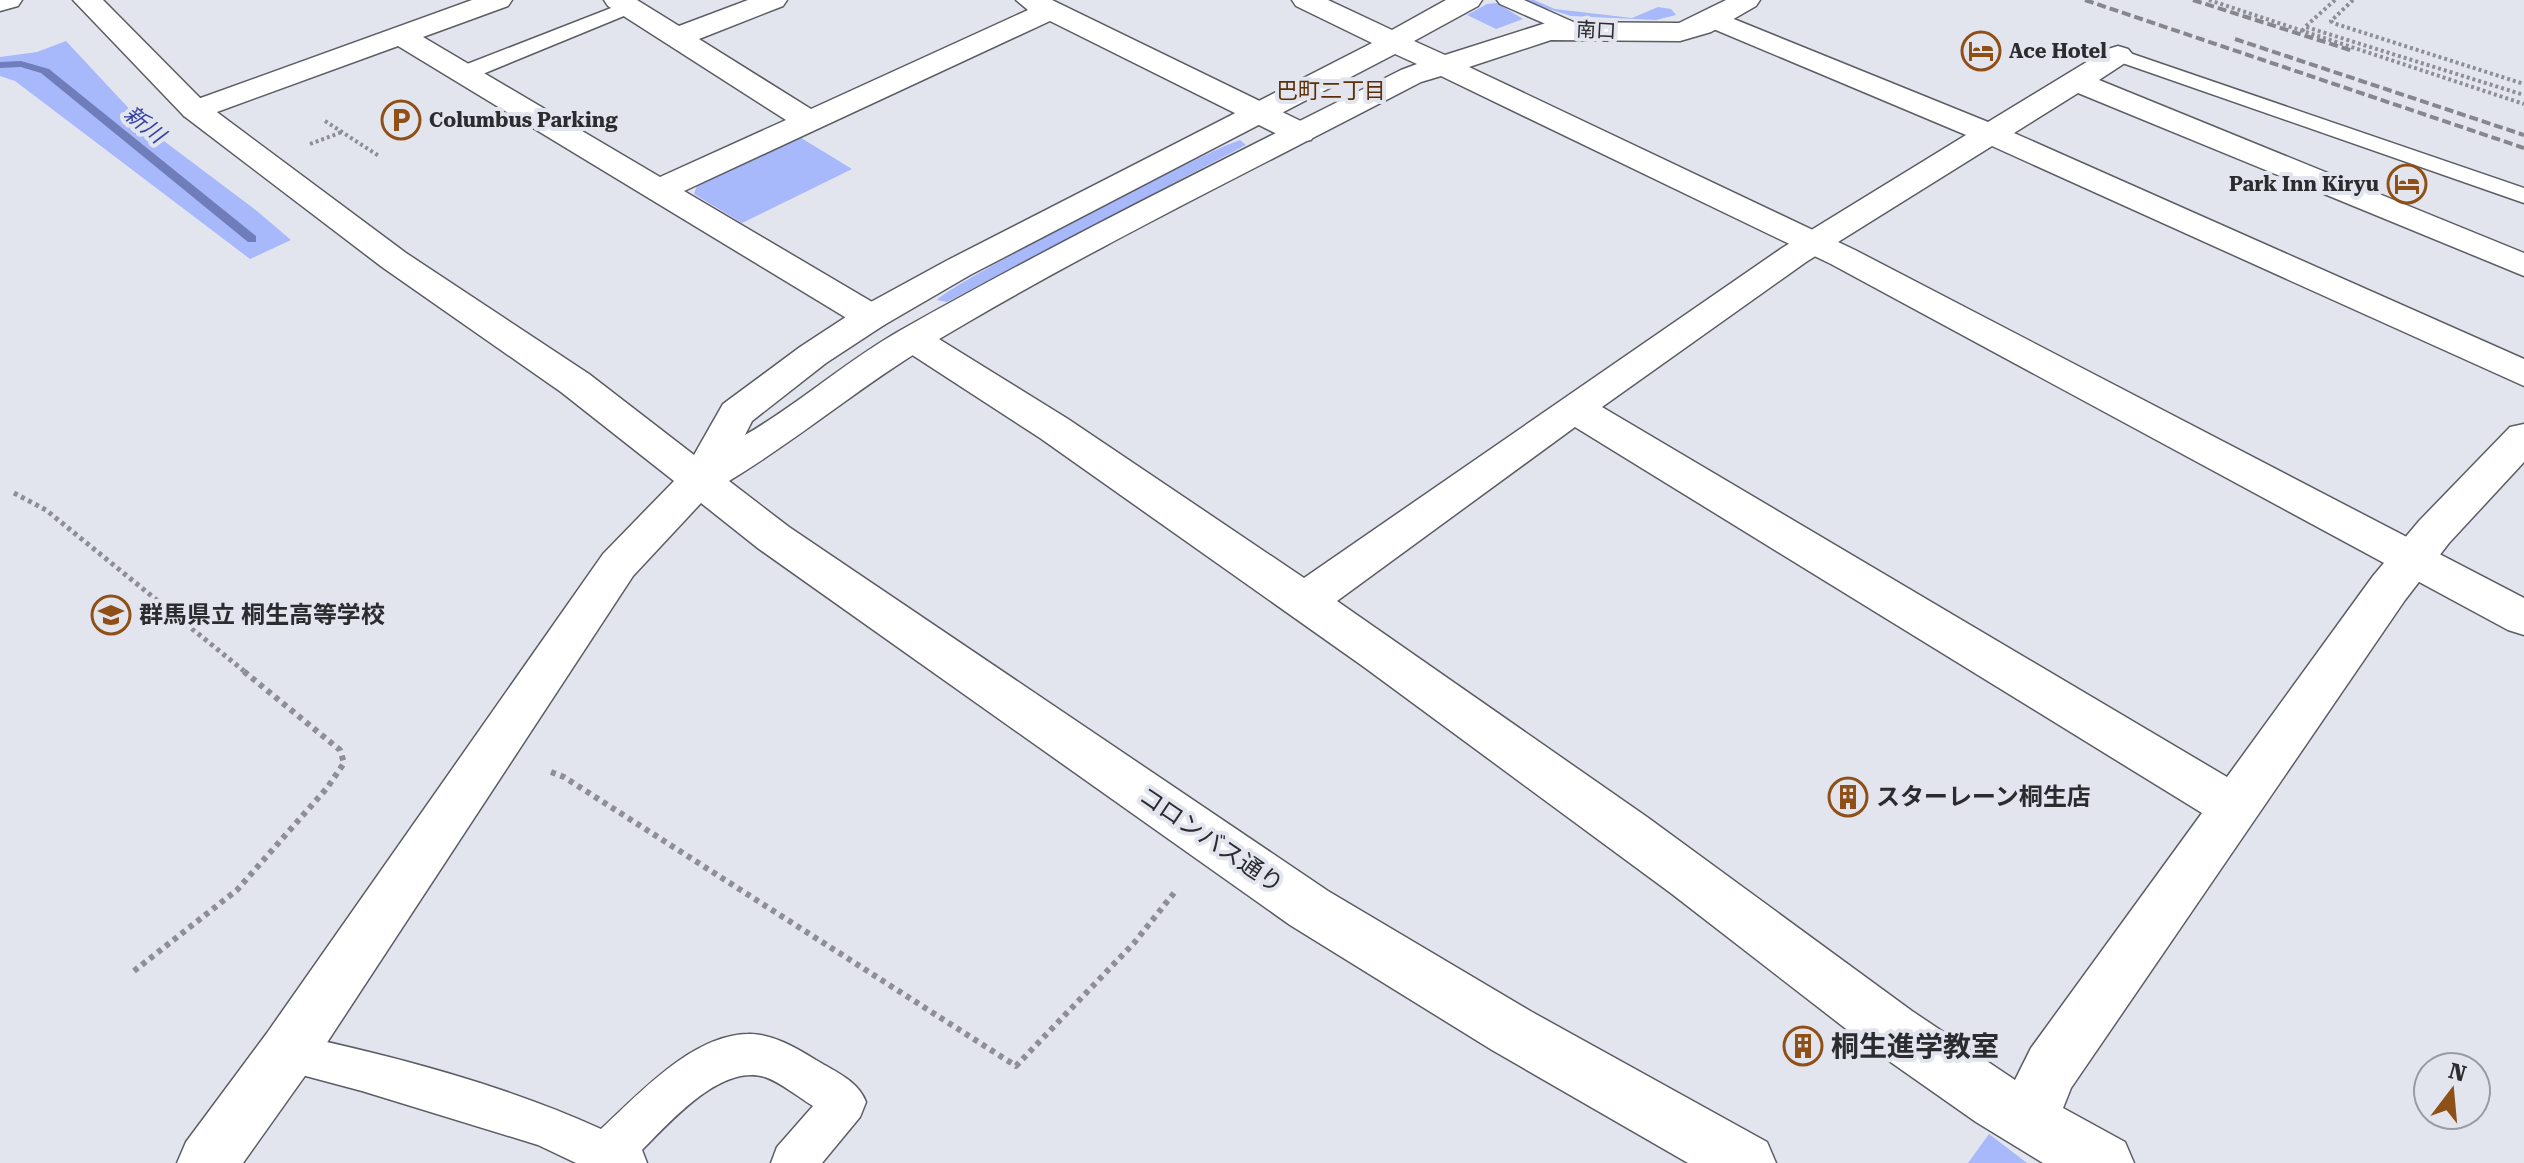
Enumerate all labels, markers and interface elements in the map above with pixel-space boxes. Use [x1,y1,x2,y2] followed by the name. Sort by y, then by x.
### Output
[1575,17,1617,43] street label: 南口
[1960,30,2002,72] hotel icon: Ace Hotel
[2009,39,2107,63] place label: Ace Hotel
[1276,78,1386,103] district label: 巴町二丁目
[380,99,422,141] parking icon: Columbus Parking
[120,101,171,149] water label: 新川
[429,108,618,132] place label: Columbus Parking
[2386,163,2428,205] hotel icon: Park Inn Kiryu
[2229,172,2379,196] place label: Park Inn Kiryu
[90,594,132,636] school or university icon: 群馬県立 桐生高等学校
[139,601,385,629] place label: 群馬県立 桐生高等学校
[1827,776,1869,818] building icon: スターレーン桐生店
[1134,781,1288,899] street label: コロンバス通り
[1876,783,2091,811] place label: スターレーン桐生店
[1782,1025,1824,1067] building icon: 桐生進学教室
[1831,1030,1999,1063] place label: 桐生進学教室
[2412,1051,2492,1131] north arrow
[2446,1058,2469,1087] text: N

